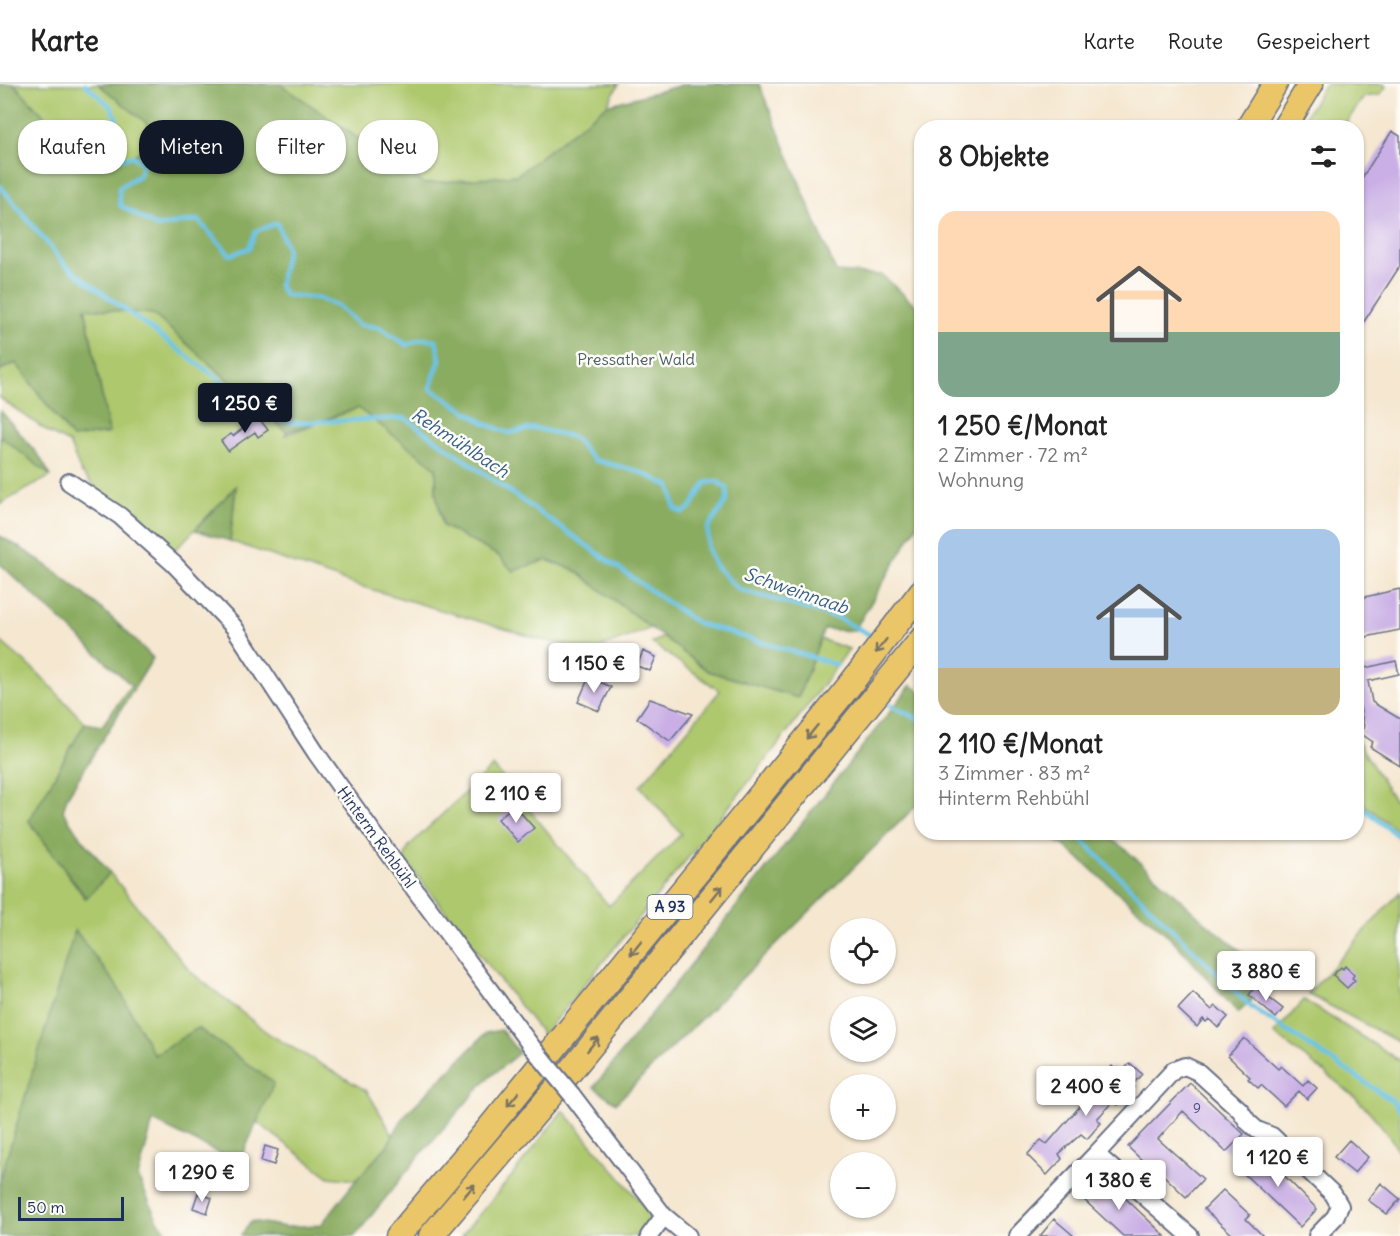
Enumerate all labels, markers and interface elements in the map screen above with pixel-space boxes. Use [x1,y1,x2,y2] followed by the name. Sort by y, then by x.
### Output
[30,23,99,59] text: Karte
[1083,28,1135,55] text: Karte
[1168,28,1223,55] text: Route
[1256,28,1370,55] text: Gespeichert
[18,120,127,174] chip: Kaufen
[139,120,244,174] chip: Mieten
[256,120,346,174] chip: Filter
[358,120,438,174] chip: Neu
[938,140,1049,173] text: 8 Objekte
[1307,140,1340,173] icon: filters
[1085,250,1193,358] icon: home
[577,349,695,369] park label: Pressather Wald
[190,383,300,434] pin: 1 250 €
[212,390,278,415] text: 1 250 €
[407,403,514,483] water label: Rehmühlbach
[938,409,1107,442] text: 1 250 €/Monat
[938,442,1088,467] text: 2 Zimmer · 72 m²
[938,467,1024,492] text: Wohnung
[741,562,852,619] water label: Schweinnaab
[1085,568,1193,676] icon: home
[874,637,887,653] one-way arrow
[539,643,649,694] pin: 1 150 €
[563,650,625,675] text: 1 150 €
[806,723,819,739] one-way arrow
[938,727,1103,760] text: 2 110 €/Monat
[938,760,1091,785] text: 3 Zimmer · 83 m²
[461,773,571,824] pin: 2 110 €
[485,780,547,805] text: 2 110 €
[333,782,421,892] street label: Hinterm Rehbühl
[938,785,1089,810] text: Hinterm Rehbühl
[710,885,723,901] one-way arrow
[648,895,692,919] road number: A 93
[830,918,896,1218] map controls
[830,918,896,984] button: locate
[629,940,643,955] one-way arrow
[1211,951,1321,1002] pin: 3 880 €
[1231,958,1301,983] text: 3 880 €
[830,996,896,1062] button: layers
[587,1036,600,1052] one-way arrow
[1031,1066,1141,1117] pin: 2 400 €
[1050,1073,1122,1098] text: 2 400 €
[830,1074,896,1140] button: +
[506,1091,520,1106] one-way arrow
[1193,1099,1201,1117] house number: 9
[1223,1137,1333,1188] pin: 1 120 €
[1247,1144,1309,1169] text: 1 120 €
[147,1152,257,1203] pin: 1 290 €
[830,1152,896,1218] button: −
[169,1159,235,1184] text: 1 290 €
[1064,1160,1174,1211] pin: 1 380 €
[1086,1167,1152,1192] text: 1 380 €
[462,1184,476,1199] one-way arrow
[18,1194,124,1222] scale bar
[27,1197,65,1217] text: 50 m

